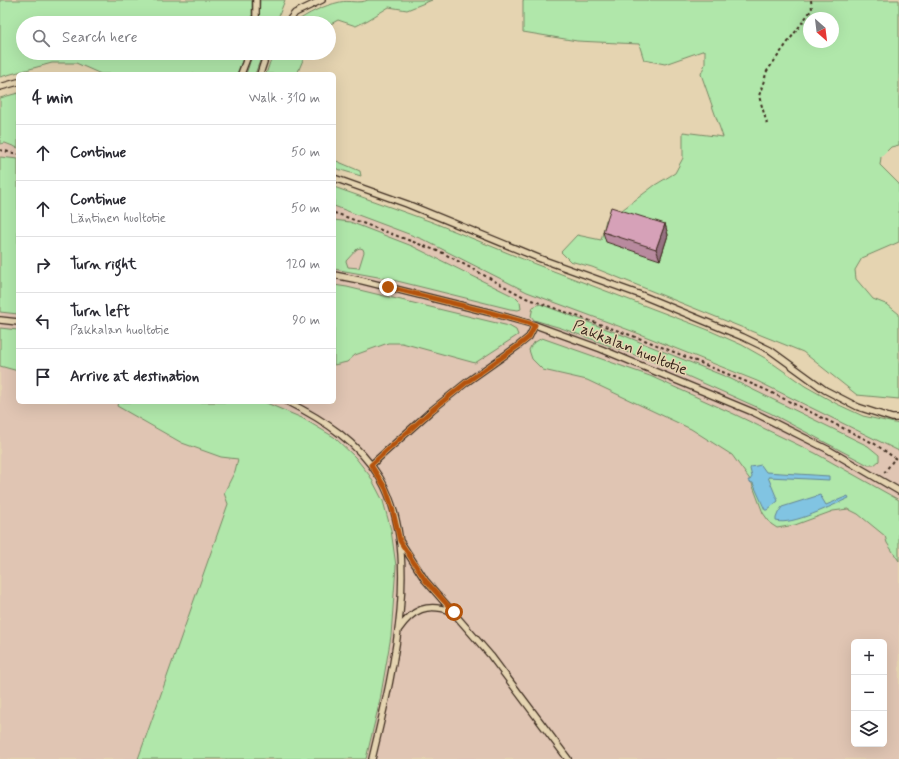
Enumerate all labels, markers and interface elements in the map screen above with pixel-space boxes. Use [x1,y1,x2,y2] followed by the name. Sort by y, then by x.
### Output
[803,12,839,48] north arrow
[16,16,336,60] search box
[30,27,52,49] icon: search
[62,28,138,48] text: Search here
[32,87,73,109] text: 4 min
[249,90,320,107] text: Walk · 310 m
[32,142,54,164] icon: ahead
[70,143,126,163] text: Continue
[291,144,320,161] text: 50 m
[70,190,126,210] text: Continue
[32,198,54,220] icon: ahead
[291,200,320,217] text: 50 m
[70,210,166,227] text: Läntinen huoltotie
[32,254,54,276] icon: right
[70,255,137,275] text: Turn right
[286,256,320,273] text: 120 m
[379,278,397,296] route end
[70,302,130,322] text: Turn left
[32,310,54,332] icon: left
[292,312,320,329] text: 90 m
[569,315,691,381] street label: Pakkalan huoltotie
[70,322,169,339] text: Pakkalan huoltotie
[32,366,54,388] icon: arrive
[70,367,199,387] text: Arrive at destination
[445,603,463,621] route start
[851,639,887,747] map controls
[851,639,887,675] button: +
[851,675,887,711] button: −
[851,711,887,747] button: layers

